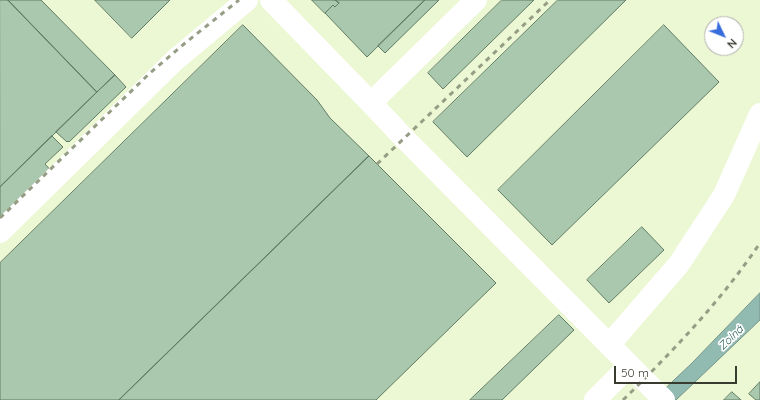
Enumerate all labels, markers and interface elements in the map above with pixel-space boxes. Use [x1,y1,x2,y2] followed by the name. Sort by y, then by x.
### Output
[704,16,744,56] north arrow
[724,36,740,51] text: N
[716,323,746,353] water label: Zolná
[616,358,739,384] scale bar
[621,365,649,380] text: 50 m

